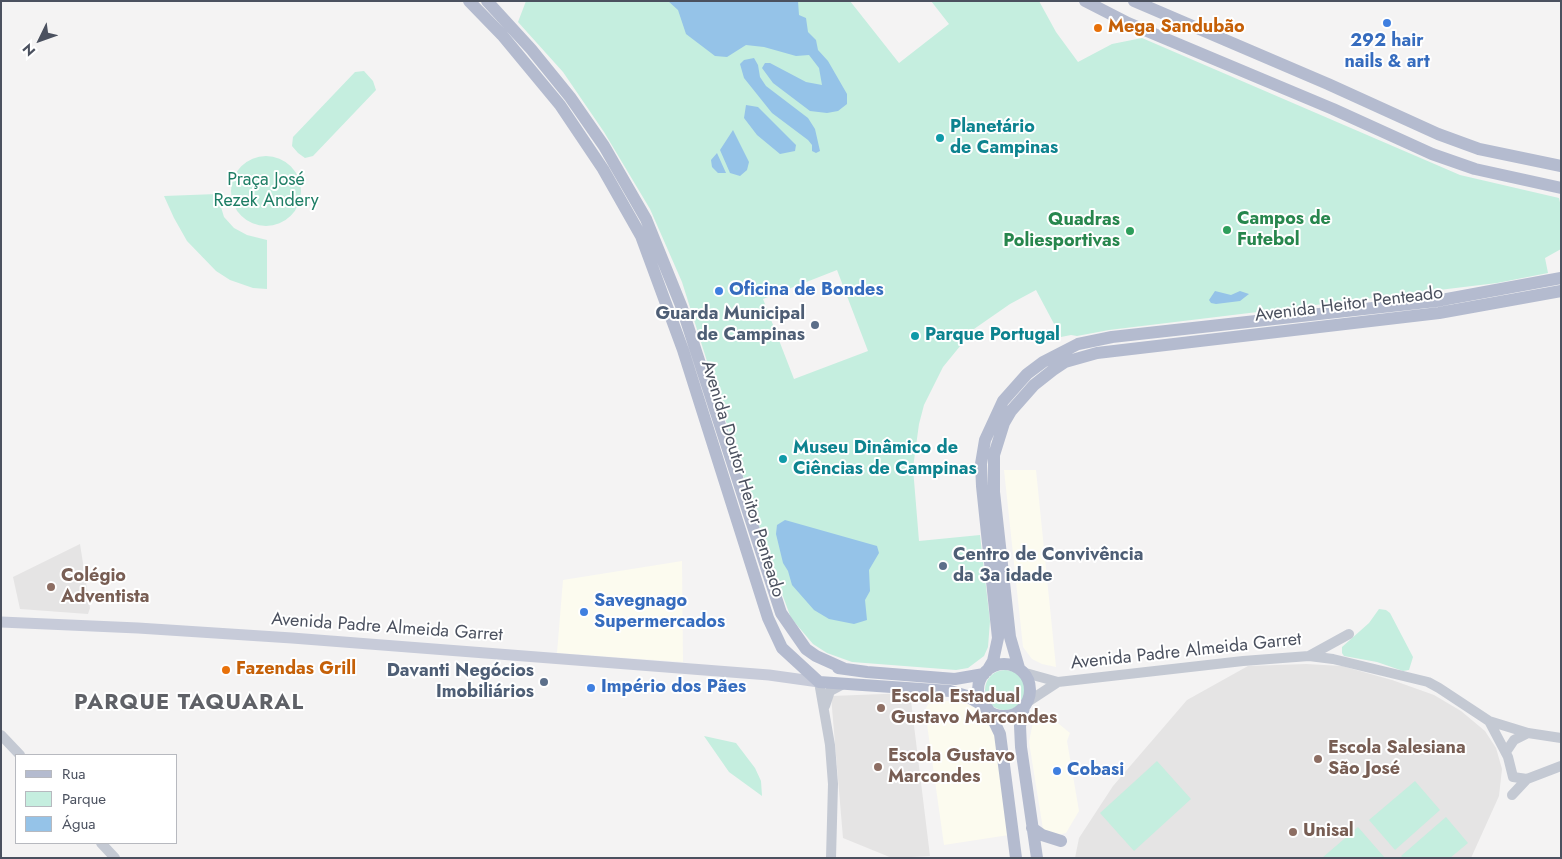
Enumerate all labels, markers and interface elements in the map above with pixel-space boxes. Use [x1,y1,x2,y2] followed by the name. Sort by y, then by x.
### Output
[15,15,65,65] north arrow
[1108,17,1245,39] place label: Mega Sandubão
[1381,17,1393,29] marker: 292 hair nails & art
[1092,22,1104,34] marker: Mega Sandubão
[1344,31,1430,74] place label: 292 hair nails & art
[18,39,40,61] text: N
[950,117,1058,160] place label: Planetário de Campinas
[934,132,946,144] marker: Planetário de Campinas
[213,170,319,212] park label: Praça José Rezek Andery
[1237,209,1331,252] place label: Campos de Futebol
[1003,210,1120,252] place label: Quadras Poliesportivas
[1221,224,1233,236] marker: Campos de Futebol
[1124,225,1136,237] marker: Quadras Poliesportivas
[729,280,884,302] place label: Oficina de Bondes
[1254,283,1444,327] street label: Avenida Heitor Penteado
[713,285,725,297] marker: Oficina de Bondes
[655,304,805,346] place label: Guarda Municipal de Campinas
[809,319,821,331] marker: Guarda Municipal de Campinas
[925,325,1060,347] place label: Parque Portugal
[909,330,921,342] marker: Parque Portugal
[696,358,788,600] street label: Avenida Doutor Heitor Penteado
[793,438,977,480] place label: Museu Dinâmico de Ciências de Campinas
[777,453,789,465] marker: Museu Dinâmico de Ciências de Campinas
[953,545,1143,588] place label: Centro de Convivência da 3a idade
[937,560,949,572] marker: Centro de Convivência da 3a idade
[61,566,150,608] place label: Colégio Adventista
[45,581,57,593] marker: Colégio Adventista
[594,591,725,634] place label: Savegnago Supermercados
[578,606,590,618] marker: Savegnago Supermercados
[271,609,503,647] street label: Avenida Padre Almeida Garret
[1070,629,1302,675] street label: Avenida Padre Almeida Garret
[236,659,356,681] place label: Fazendas Grill
[387,661,534,704] place label: Davanti Negócios Imobiliários
[220,664,232,676] marker: Fazendas Grill
[538,676,550,688] marker: Davanti Negócios Imobiliários
[601,677,746,699] place label: Império dos Pães
[585,682,597,694] marker: Império dos Pães
[891,687,1057,730] place label: Escola Estadual Gustavo Marcondes
[72,691,306,717] district label: PARQUE TAQUARAL
[875,702,887,714] marker: Escola Estadual Gustavo Marcondes
[1328,738,1466,781] place label: Escola Salesiana São José
[888,746,1015,789] place label: Escola Gustavo Marcondes
[1312,753,1324,765] marker: Escola Salesiana São José
[15,754,178,844] legend
[1067,760,1124,782] place label: Cobasi
[872,761,884,773] marker: Escola Gustavo Marcondes
[62,763,86,785] text: Rua
[1051,765,1063,777] marker: Cobasi
[62,788,106,810] text: Parque
[62,813,96,835] text: Água
[1303,821,1354,843] place label: Unisal
[1287,826,1299,838] marker: Unisal

